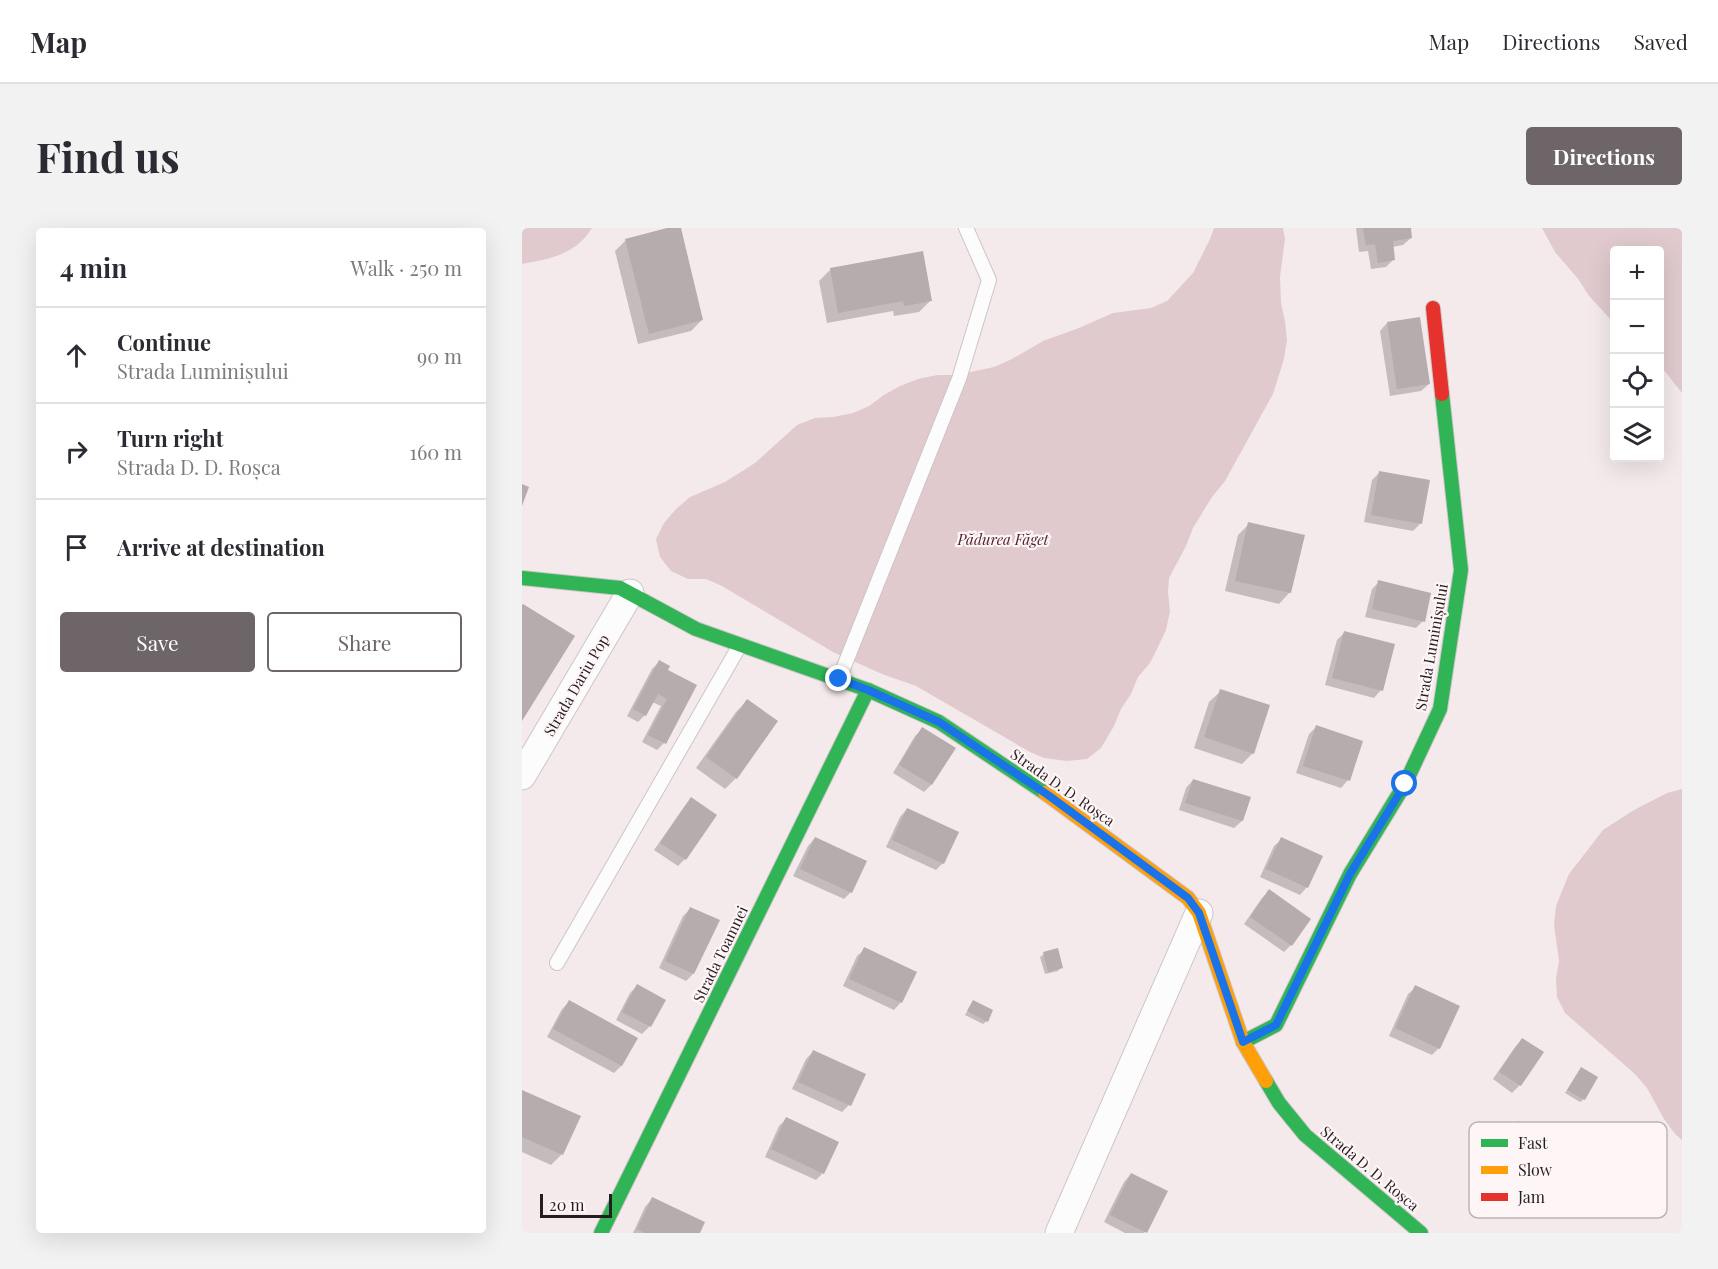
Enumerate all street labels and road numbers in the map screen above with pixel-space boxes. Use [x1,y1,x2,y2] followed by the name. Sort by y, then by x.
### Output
[1410,581,1452,712] street label: Strada Luminișului
[539,630,613,740] street label: Strada Dariu Pop
[1007,744,1119,831] street label: Strada D. D. Roșca
[688,902,752,1006] street label: Strada Toamnei
[1317,1121,1424,1215] street label: Strada D. D. Roșca

